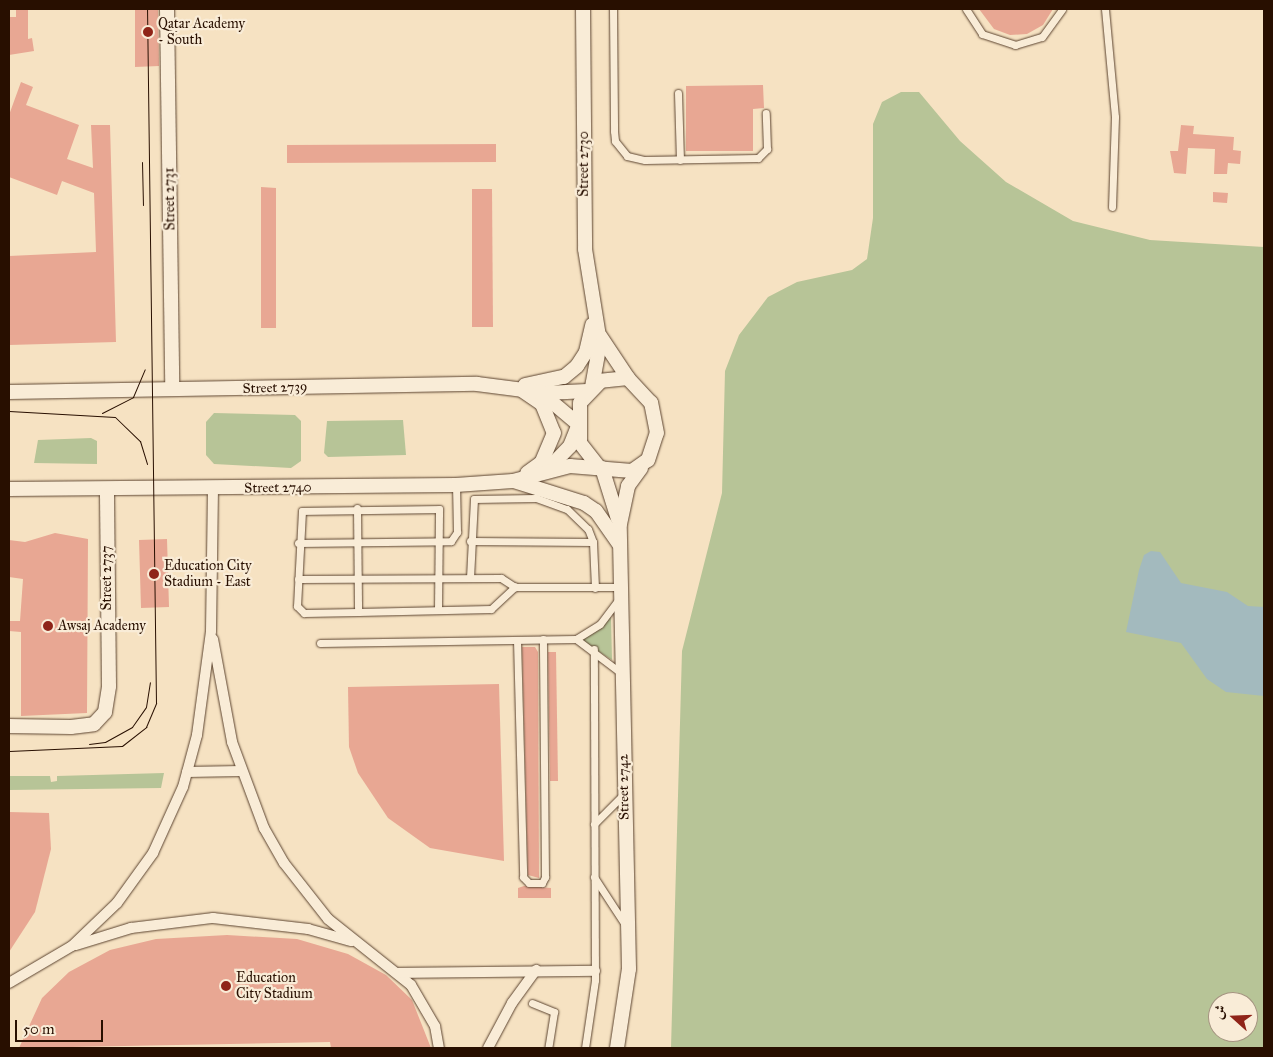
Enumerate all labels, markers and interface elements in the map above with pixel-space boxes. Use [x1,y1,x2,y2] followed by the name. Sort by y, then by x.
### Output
[158,16,245,48] place label: Qatar Academy - South
[142,26,154,38] marker: Qatar Academy - South
[576,131,592,197] street label: Street 2730
[161,167,179,231] street label: Street 2731
[242,378,308,398] street label: Street 2739
[244,479,312,497] street label: Street 2740
[99,546,115,610] street label: Street 2737
[164,558,252,590] place label: Education City Stadium - East
[148,568,160,580] marker: Education City Stadium - East
[58,618,146,634] place label: Awsaj Academy
[42,620,54,632] marker: Awsaj Academy
[615,754,633,820] street label: Street 2742
[236,970,313,1002] place label: Education City Stadium
[220,980,232,992] marker: Education City Stadium
[1208,992,1258,1042] north arrow
[1209,1003,1230,1021] text: ش
[18,1010,105,1042] scale bar
[23,1020,55,1038] text: 50 m

